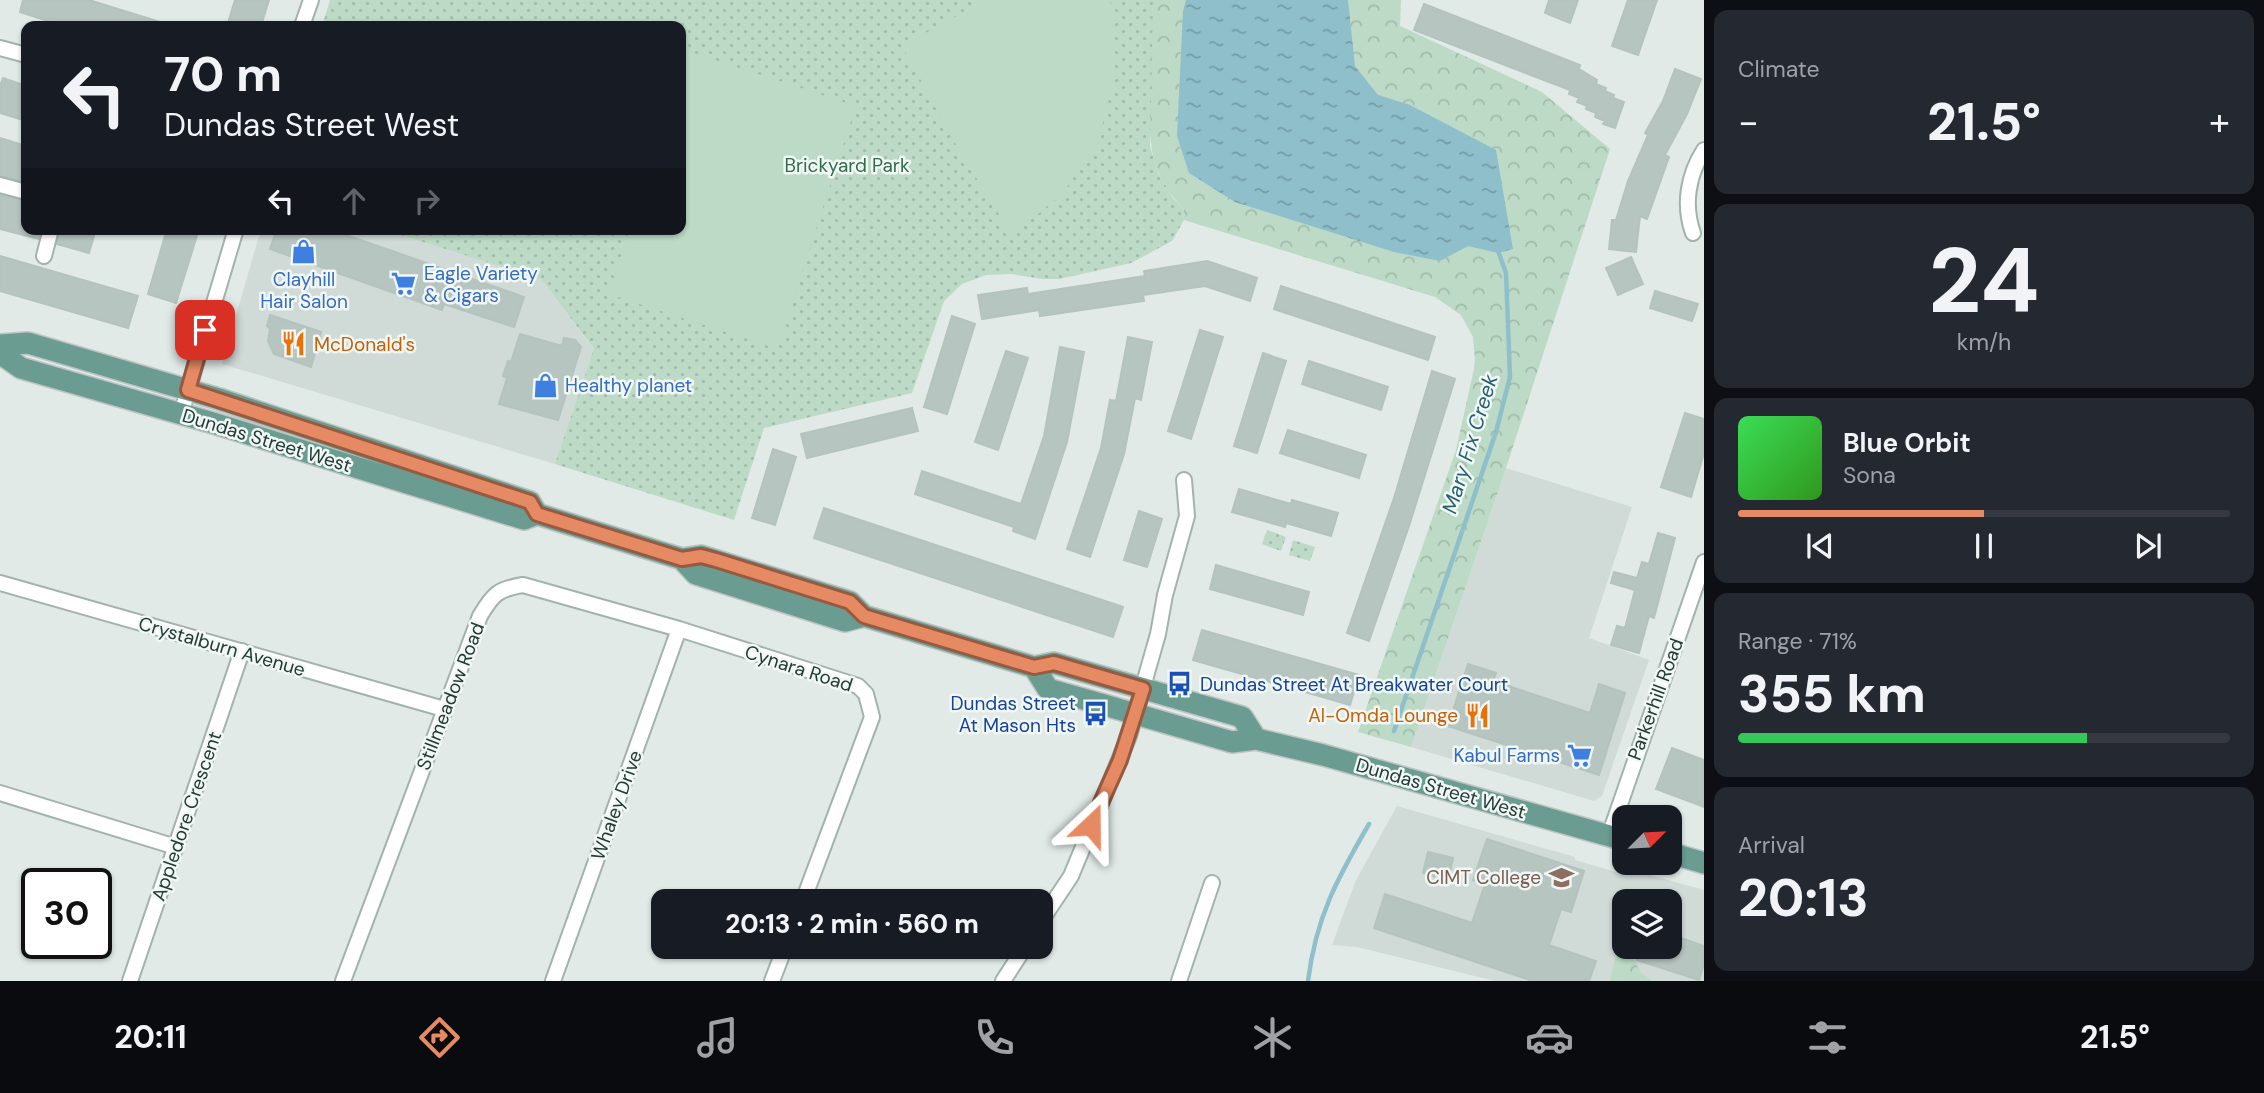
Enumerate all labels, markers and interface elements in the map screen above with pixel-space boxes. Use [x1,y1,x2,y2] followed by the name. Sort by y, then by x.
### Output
[164,42,282,106] text: 70 m
[49,49,140,140] icon: left
[1738,54,1820,84] text: Climate
[1927,88,2041,156] text: 21.5°
[1738,97,1759,147] text: −
[2209,97,2230,147] text: +
[164,104,459,146] text: Dundas Street West
[785,153,910,178] park label: Brickyard Park
[262,182,300,220] icon: left
[335,182,373,220] icon: ahead
[408,182,446,220] icon: right
[1928,222,2040,340] text: 24
[290,237,318,265] shop icon: Clayhill Hair Salon
[424,261,538,308] place label: Eagle Variety & Cigars
[260,267,348,314] place label: Clayhill Hair Salon
[390,270,418,298] supermarket icon: Eagle Variety & Cigars
[175,300,235,360] pin
[186,311,224,349] icon: arrive
[1957,327,2011,357] text: km/h
[280,330,308,358] restaurant icon: McDonald's
[314,332,415,357] place label: McDonald's
[531,371,559,399] shop icon: Healthy planet
[1435,371,1505,517] water label: Mary Fix Creek
[565,373,692,398] place label: Healthy planet
[179,403,354,478] street label: Dundas Street West
[1843,426,1971,460] text: Blue Orbit
[1843,460,1896,490] text: Sona
[1801,527,1839,565] icon: previous
[1965,527,2003,565] icon: pause
[2129,527,2167,565] icon: next
[136,611,308,682] street label: Crystalburn Avenue
[411,619,490,774] street label: Stillmeadow Road
[1738,626,1857,656] text: Range · 71%
[1622,635,1689,764] street label: Parkerhill Road
[742,639,856,698] street label: Cynara Road
[1738,660,1926,728] text: 355 km
[1166,670,1194,698] bus stop icon: Dundas Street At Breakwater Court
[1200,672,1508,697] place label: Dundas Street At Breakwater Court
[950,691,1076,738] place label: Dundas Street At Mason Hts
[1082,700,1110,728] bus stop icon: Dundas Street At Mason Hts
[1464,701,1492,729] restaurant icon: Al-Omda Lounge
[1308,703,1458,728] place label: Al-Omda Lounge
[146,728,227,904] street label: Appledore Crescent
[1566,741,1594,769] supermarket icon: Kabul Farms
[1454,743,1560,768] place label: Kabul Farms
[585,747,648,863] street label: Whaley Drive
[1353,752,1529,825] street label: Dundas Street West
[1054,788,1128,862] position arrow
[1612,805,1682,875] north arrow
[1612,805,1682,959] map controls
[1738,830,1805,860] text: Arrival
[1547,863,1575,891] school or university icon: CIMT College
[1738,864,1869,932] text: 20:13
[1426,865,1541,890] place label: CIMT College
[21,868,112,959] speed limit sign: 30
[1612,889,1682,959] button: layers
[725,907,979,941] text: 20:13 · 2 min · 560 m
[415,1013,464,1062] icon: directions
[693,1013,742,1062] icon: music
[970,1013,1019,1062] icon: phone
[1248,1013,1297,1062] icon: climate
[1525,1013,1574,1062] icon: car
[1803,1013,1852,1062] icon: filters
[114,1016,187,1058] text: 20:11
[2080,1016,2150,1058] text: 21.5°

